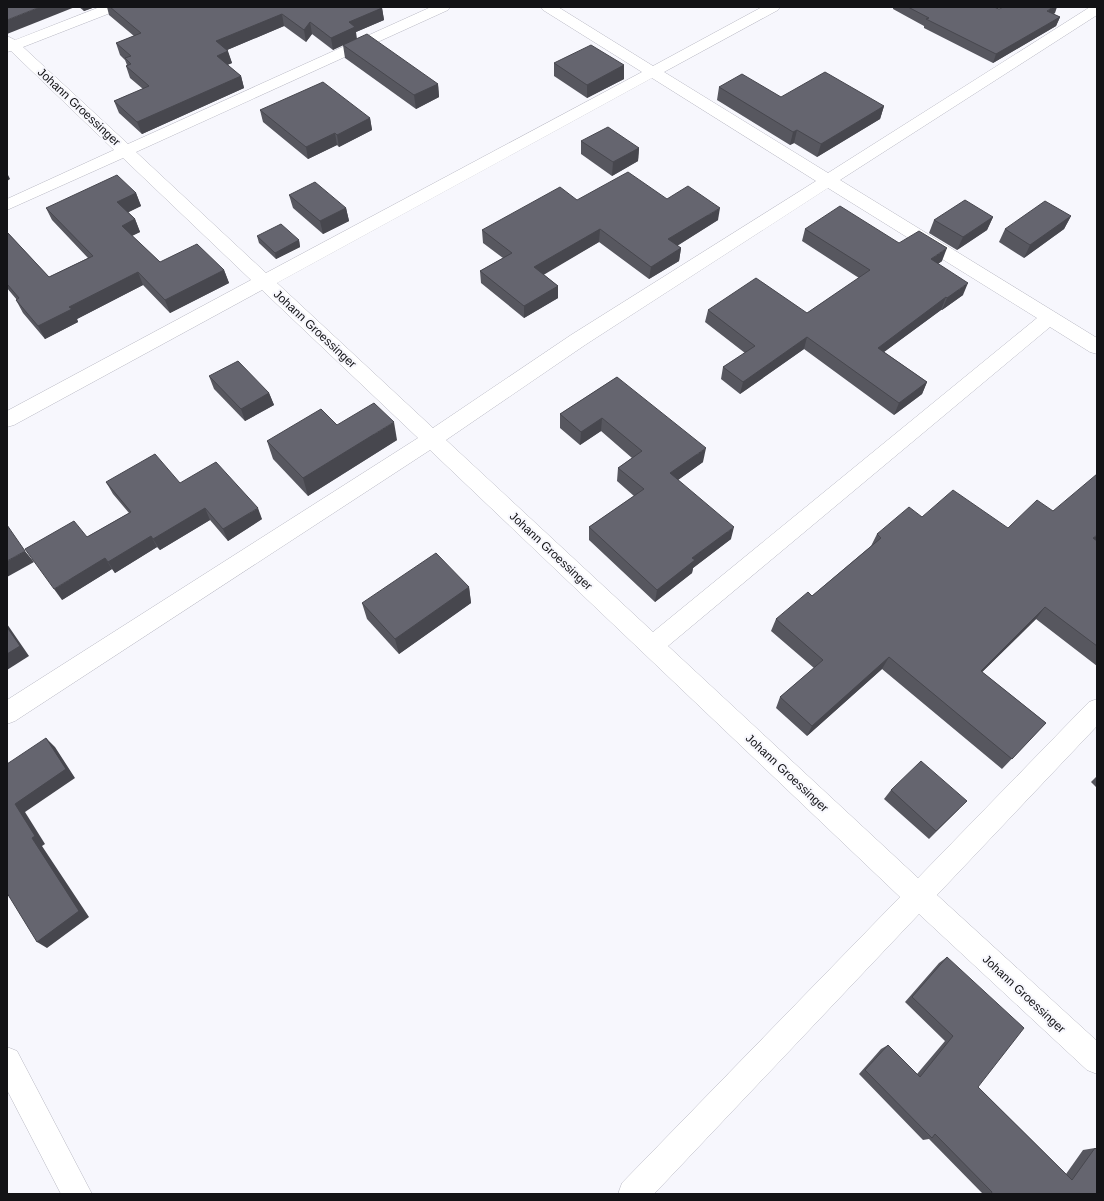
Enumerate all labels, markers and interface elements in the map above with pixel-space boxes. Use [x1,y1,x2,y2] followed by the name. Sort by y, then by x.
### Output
[35,65,123,149] street label: Johann Groessinger
[271,287,359,371] street label: Johann Groessinger
[507,509,595,593] street label: Johann Groessinger
[743,731,831,815] street label: Johann Groessinger
[980,952,1068,1036] street label: Johann Groessinger

